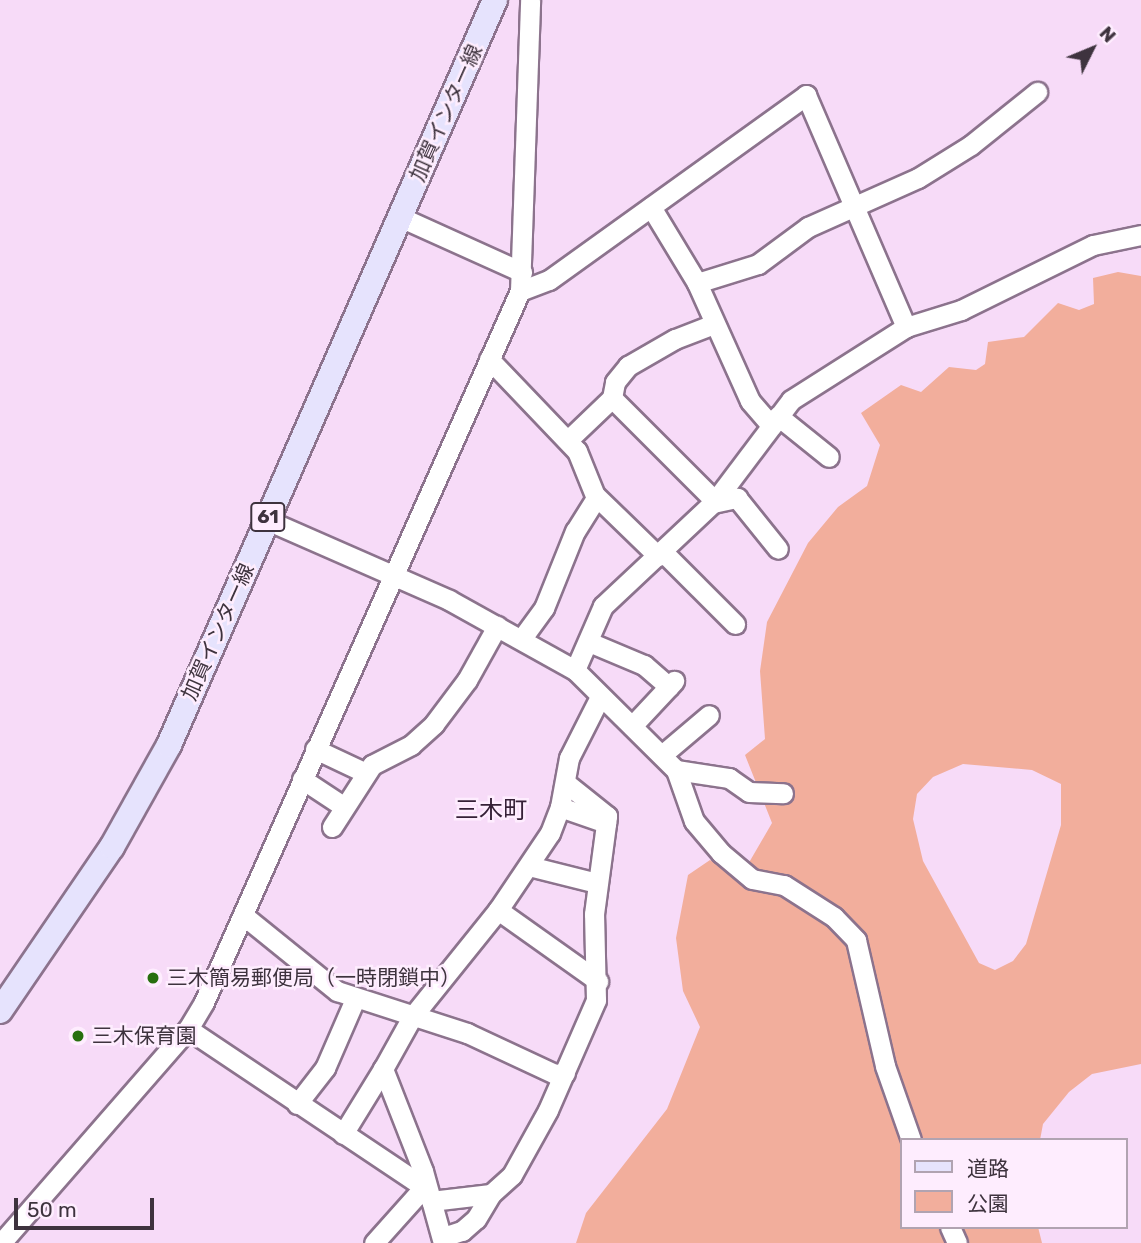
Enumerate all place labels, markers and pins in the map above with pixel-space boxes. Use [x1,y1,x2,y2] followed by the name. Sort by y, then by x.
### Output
[167,965,461,991] place label: 三木簡易郵便局（一時閉鎖中）
[145,970,161,986] marker: 三木簡易郵便局（一時閉鎖中）
[92,1023,197,1049] place label: 三木保育園
[70,1028,86,1044] marker: 三木保育園

